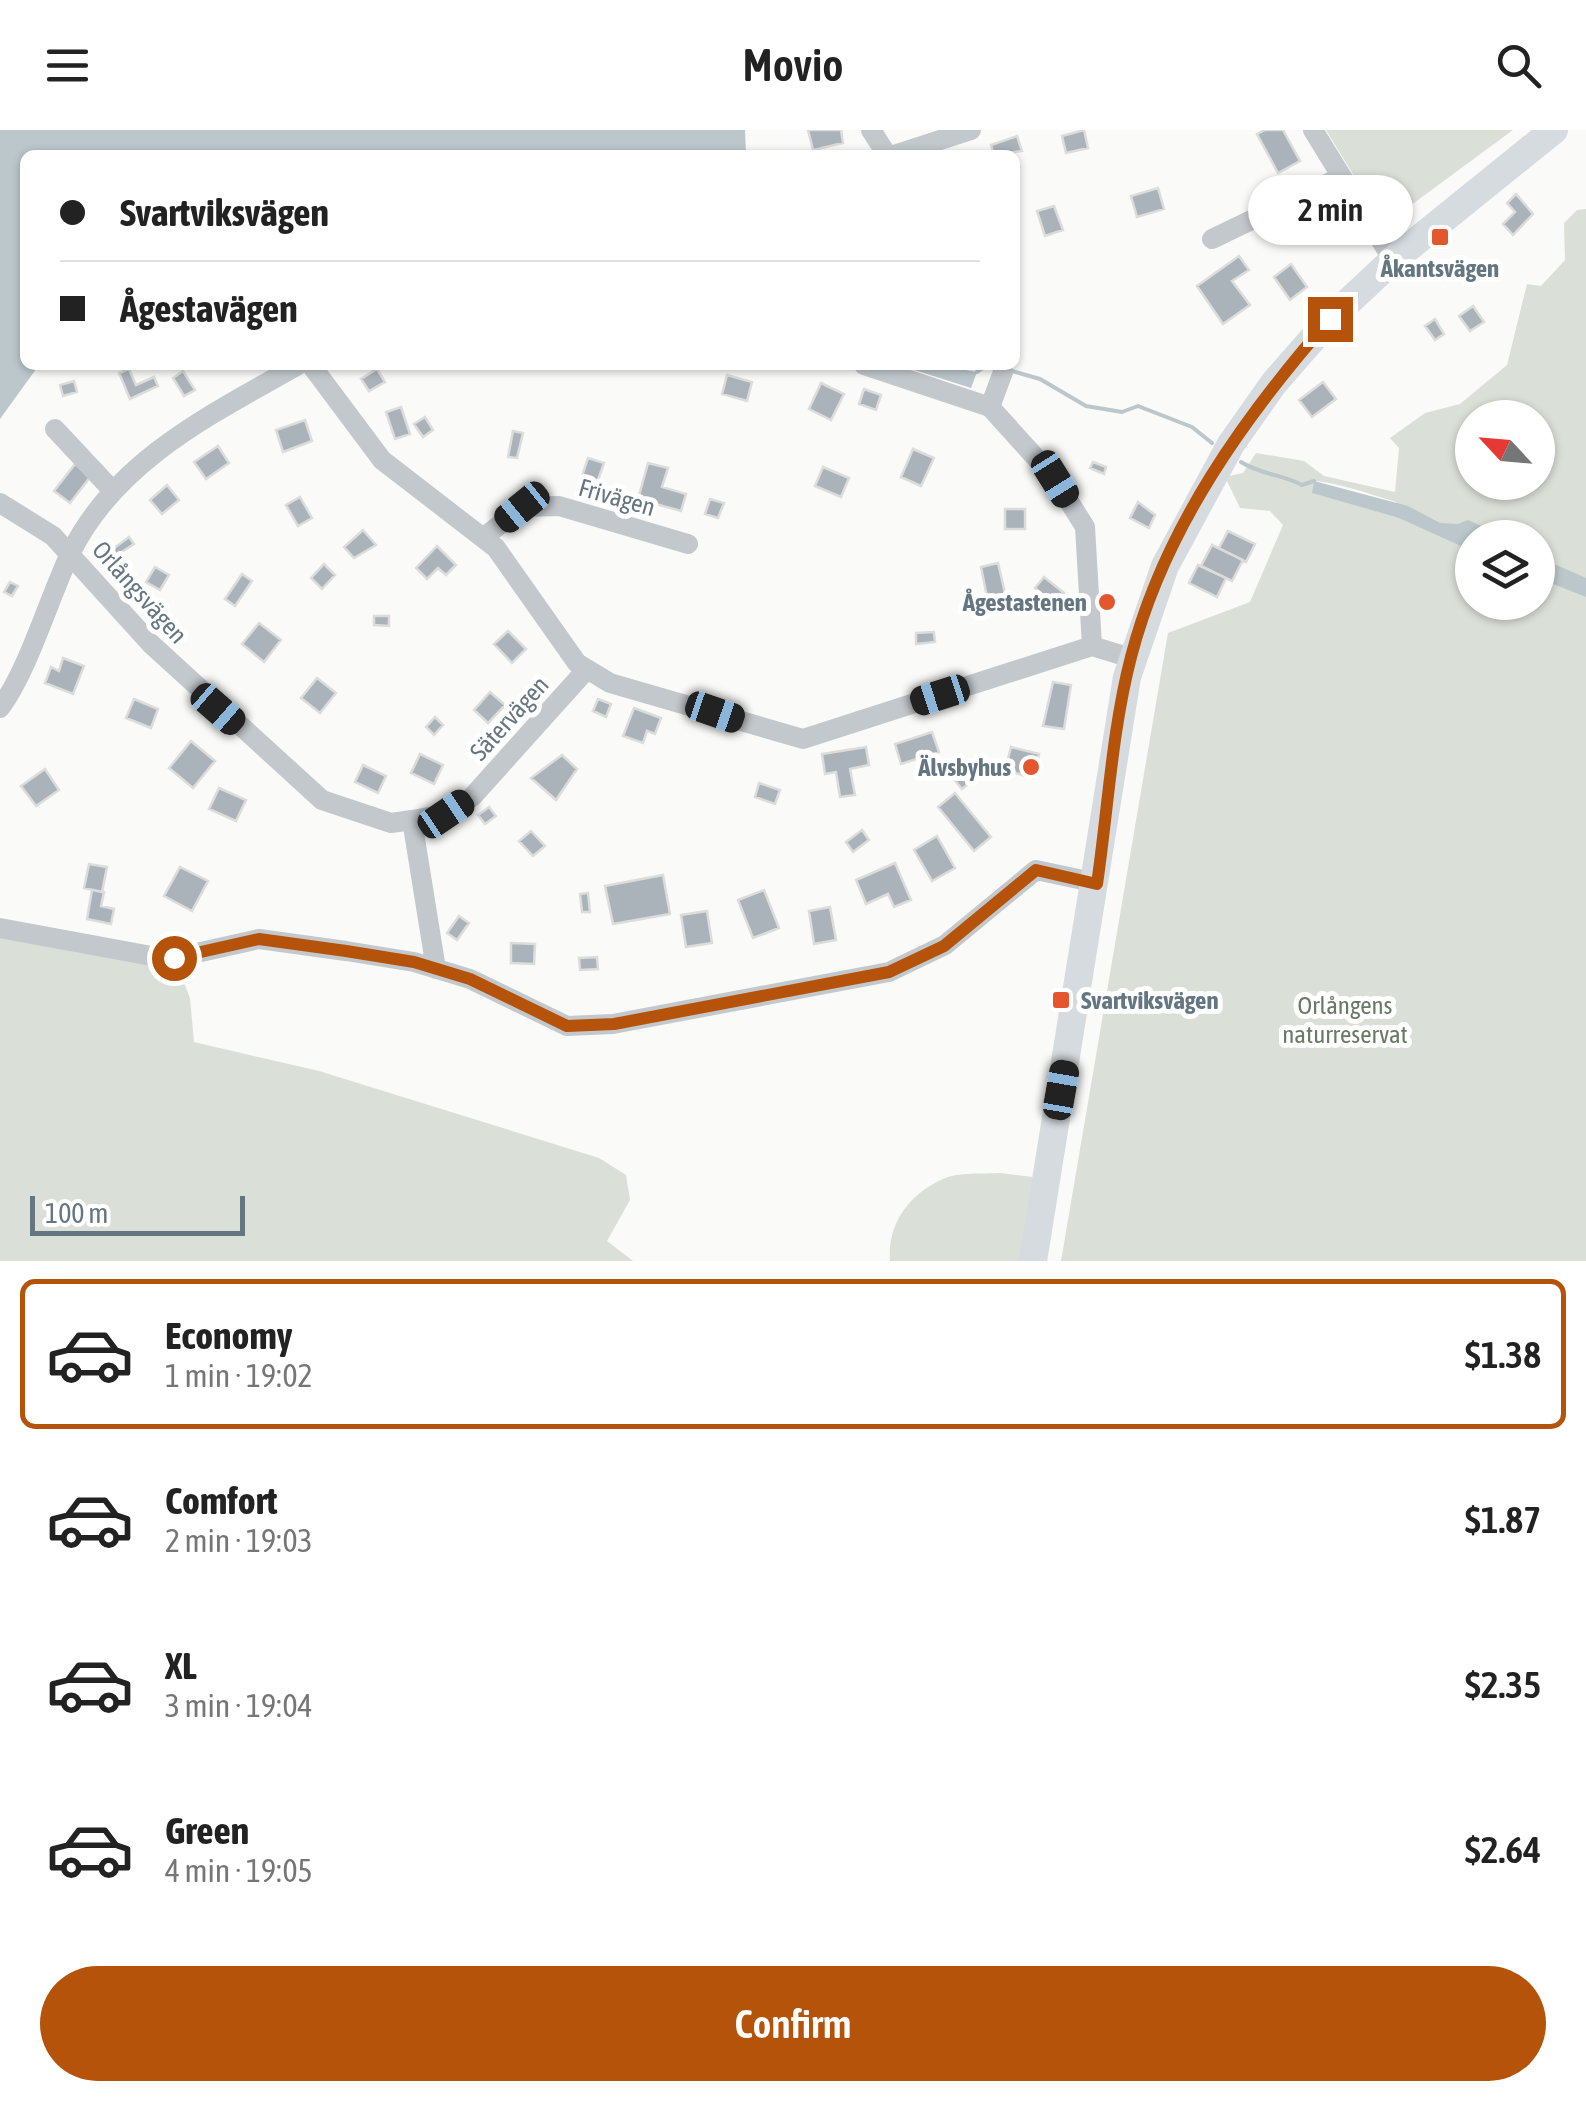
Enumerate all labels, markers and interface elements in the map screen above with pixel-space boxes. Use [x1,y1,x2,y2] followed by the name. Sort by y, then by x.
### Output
[40,38,95,93] icon: menu
[1491,38,1546,93] icon: search
[743,39,843,91] text: Movio
[1248,174,1412,244] callout: 2 min
[120,191,329,234] text: Svartviksvägen
[1298,191,1363,228] text: 2 min
[1429,226,1451,248] marker: Åkantsvägen
[1380,254,1499,282] place label: Åkantsvägen
[120,287,298,330] text: Ågestavägen
[1308,297,1353,342] route end
[1455,400,1555,500] north arrow
[1455,400,1555,620] map controls
[1026,446,1084,512] car
[576,473,658,521] street label: Frivägen
[489,476,555,538] car
[1455,520,1555,620] button: layers
[87,535,193,649] street label: Orlångsvägen
[962,588,1087,616] place label: Ågestastenen
[1096,591,1118,613] marker: Ågestastenen
[464,670,554,766] street label: Sätervägen
[907,671,973,719] car
[186,678,250,740] car
[682,688,748,736] car
[917,753,1011,781] place label: Älvsbyhus
[1020,756,1042,778] marker: Älvsbyhus
[413,785,479,843] car
[152,936,197,981] route start
[1081,986,1219,1014] place label: Svartviksvägen
[1050,989,1072,1011] marker: Svartviksvägen
[1282,991,1408,1048] park label: Orlångens naturreservat
[1041,1058,1081,1122] car
[30,1191,245,1236] scale bar
[45,1197,108,1229] text: 100 m
[45,1309,135,1399] icon: car
[165,1314,292,1357] text: Economy
[1465,1333,1541,1376] text: $1.38
[165,1357,312,1394] text: 1 min · 19:02
[45,1474,135,1564] icon: car
[165,1479,277,1522] text: Comfort
[1465,1498,1541,1541] text: $1.87
[165,1522,312,1559] text: 2 min · 19:03
[45,1639,135,1729] icon: car
[165,1644,197,1687] text: XL
[1465,1663,1541,1706] text: $2.35
[165,1687,312,1724] text: 3 min · 19:04
[45,1804,135,1894] icon: car
[165,1809,249,1852] text: Green
[1465,1828,1541,1871] text: $2.64
[165,1852,312,1889] text: 4 min · 19:05
[40,1966,1546,2081] button: Confirm

